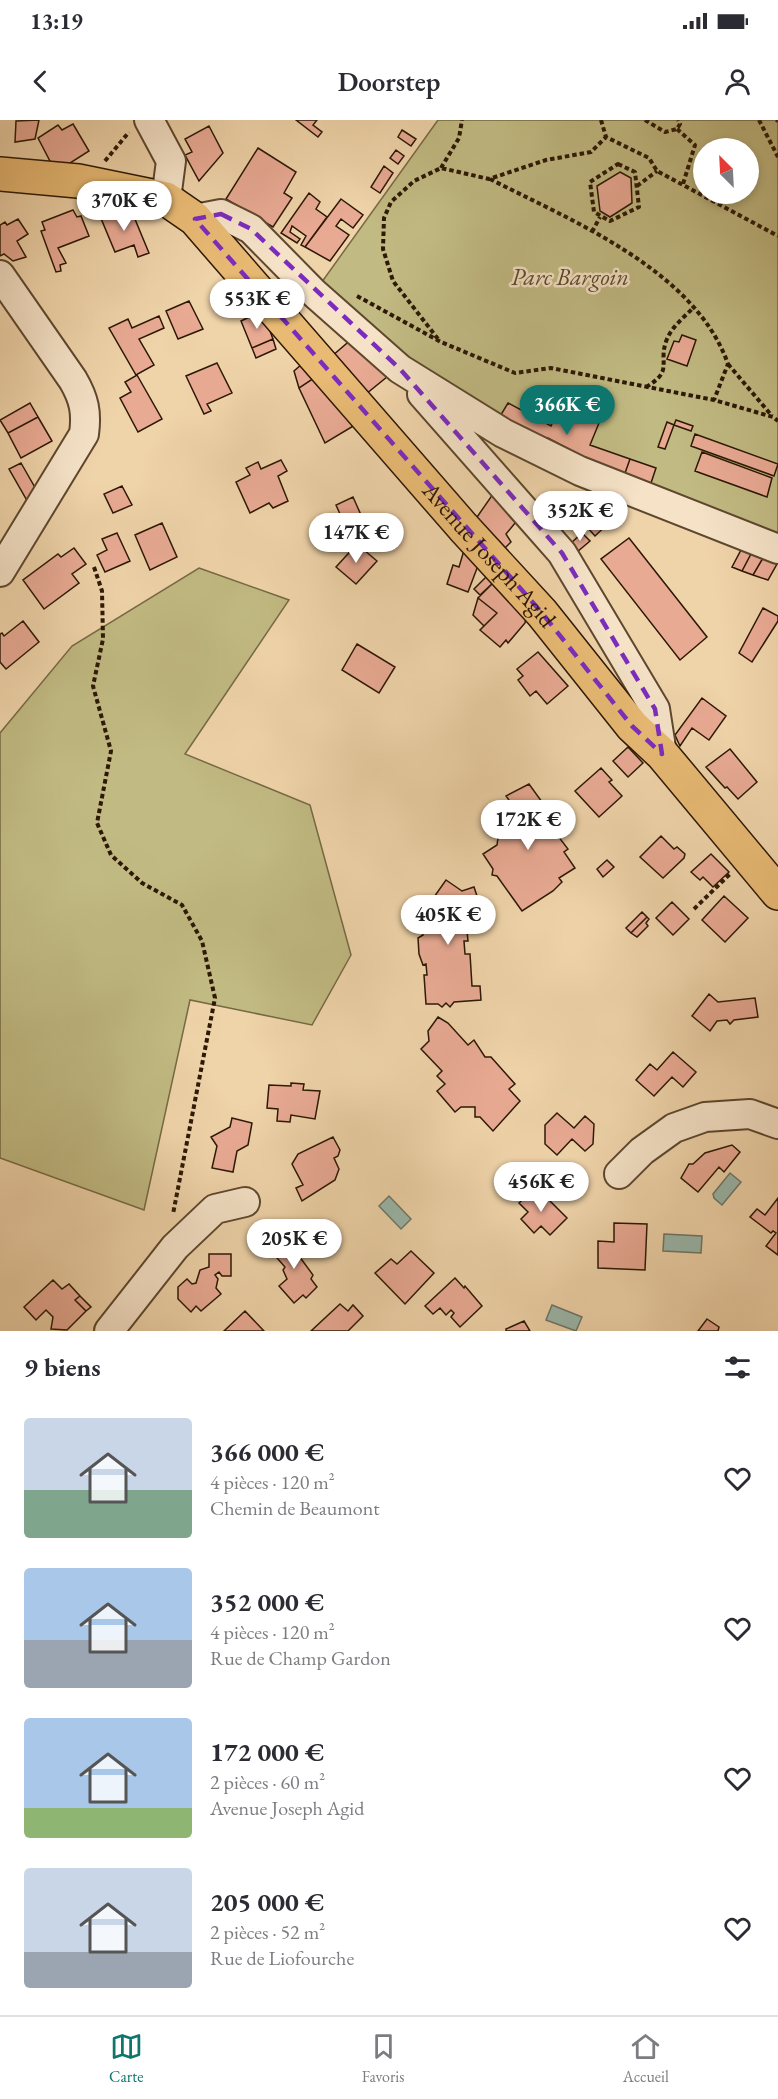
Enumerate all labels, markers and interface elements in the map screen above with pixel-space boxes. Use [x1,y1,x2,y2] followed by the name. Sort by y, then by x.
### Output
[30,7,83,36] text: 13:19
[338,64,440,99] text: Doorstep
[24,65,57,98] icon: back
[721,65,754,98] icon: person
[693,138,759,204] north arrow
[693,138,759,204] map controls
[75,181,173,232] pin: 370K €
[91,187,157,213] text: 370K €
[511,261,629,292] park label: Parc Bargoin
[208,279,306,330] pin: 553K €
[224,285,290,311] text: 553K €
[518,385,616,436] pin: 366K €
[534,391,600,417] text: 366K €
[415,475,564,634] street label: Avenue Joseph Agid
[531,491,629,542] pin: 352K €
[547,497,613,523] text: 352K €
[307,513,405,564] pin: 147K €
[323,519,389,545] text: 147K €
[479,800,577,851] pin: 172K €
[495,806,561,832] text: 172K €
[399,895,497,946] pin: 405K €
[415,901,481,927] text: 405K €
[492,1162,590,1213] pin: 456K €
[508,1168,574,1194] text: 456K €
[245,1219,343,1270] pin: 205K €
[261,1225,327,1251] text: 205K €
[24,1350,101,1384] text: 9 biens
[721,1351,754,1384] icon: filters
[210,1435,324,1469] text: 366 000 €
[72,1442,144,1514] icon: home
[721,1462,754,1495] icon: heart
[210,1469,335,1495] text: 4 pièces · 120 m²
[210,1495,380,1521] text: Chemin de Beaumont
[210,1585,324,1619] text: 352 000 €
[72,1592,144,1664] icon: home
[721,1612,754,1645] icon: heart
[210,1619,335,1645] text: 4 pièces · 120 m²
[210,1645,391,1671] text: Rue de Champ Gardon
[210,1735,324,1769] text: 172 000 €
[72,1742,144,1814] icon: home
[721,1762,754,1795] icon: heart
[210,1769,325,1795] text: 2 pièces · 60 m²
[210,1795,364,1821] text: Avenue Joseph Agid
[210,1885,324,1919] text: 205 000 €
[72,1892,144,1964] icon: home
[721,1912,754,1945] icon: heart
[210,1919,325,1945] text: 2 pièces · 52 m²
[210,1945,354,1971] text: Rue de Liofourche
[109,2030,143,2087] tab: Carte
[362,2030,404,2087] tab: Favoris
[623,2030,669,2087] tab: Accueil

